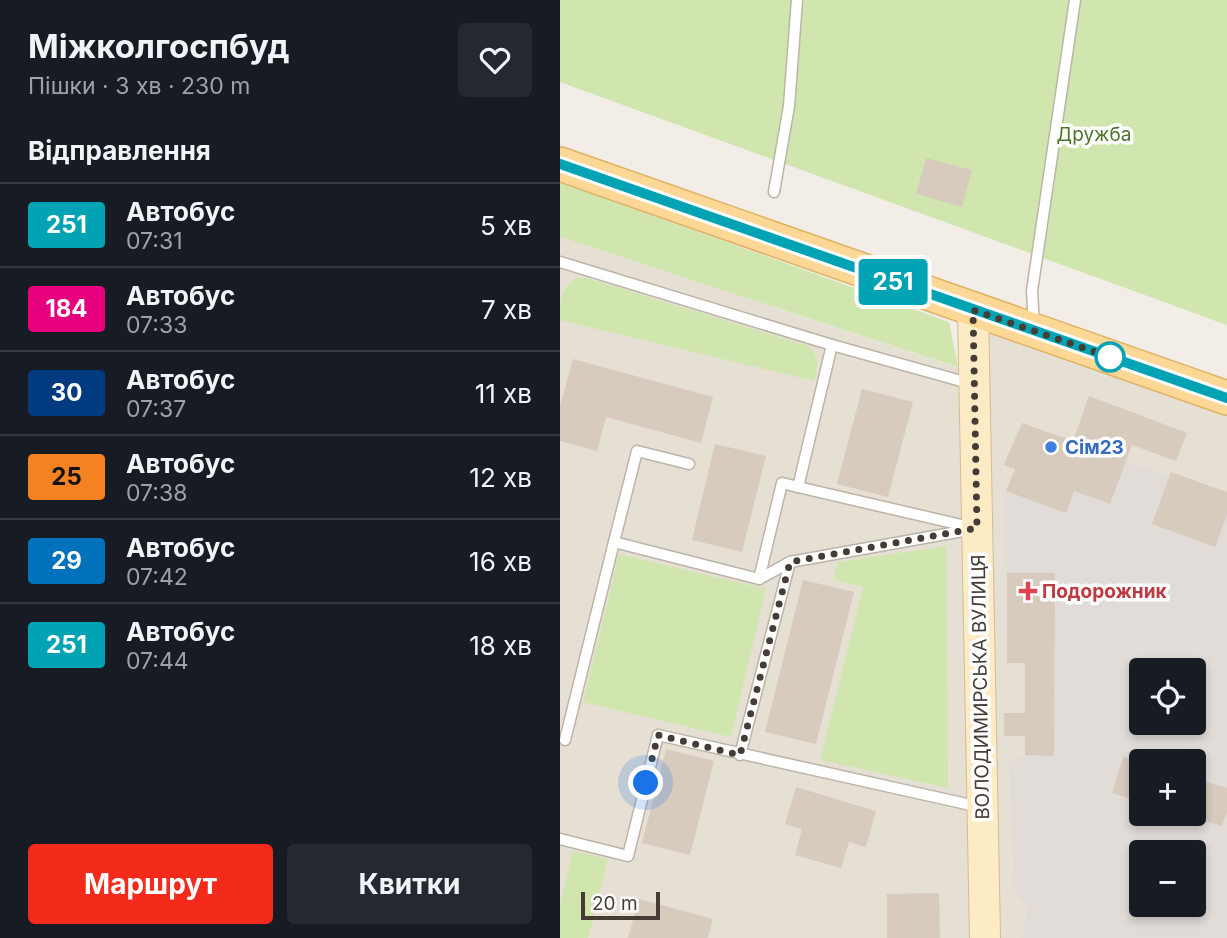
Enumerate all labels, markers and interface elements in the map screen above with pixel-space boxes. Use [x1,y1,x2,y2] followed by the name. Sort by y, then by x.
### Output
[458,23,532,97] button: heart
[28,26,290,66] text: Міжколгоспбуд
[28,72,250,100] text: Пішки · 3 хв · 230 m
[1057,123,1131,146] park label: Дружба
[28,135,211,166] text: Відправлення
[126,196,235,227] text: Автобус
[46,210,87,239] text: 251
[480,210,532,241] text: 5 хв
[126,227,183,255] text: 07:31
[853,259,933,305] line badge: 251
[873,267,913,296] text: 251
[126,280,235,311] text: Автобус
[45,294,88,323] text: 184
[481,294,532,325] text: 7 хв
[126,311,187,339] text: 07:33
[1095,342,1125,372] unlabelled marker
[126,364,235,395] text: Автобус
[51,378,82,407] text: 30
[475,378,532,409] text: 11 хв
[126,395,186,423] text: 07:37
[1065,436,1124,459] place label: Сім23
[1043,439,1059,455] marker: Сім23
[126,448,235,479] text: Автобус
[51,462,82,491] text: 25
[469,462,532,493] text: 12 хв
[126,479,187,507] text: 07:38
[126,532,235,563] text: Автобус
[51,546,82,575] text: 29
[469,546,532,577] text: 16 хв
[967,554,994,820] street label: ВОЛОДИМИРСЬКА ВУЛИЦЯ
[126,563,188,591] text: 07:42
[1042,580,1167,603] place label: Подорожник
[1020,583,1036,599] marker: Подорожник
[126,616,235,647] text: Автобус
[46,630,87,659] text: 251
[469,630,532,661] text: 18 хв
[126,647,189,675] text: 07:44
[1129,658,1206,917] map controls
[1129,658,1206,735] button: locate
[1129,749,1206,826] button: +
[628,765,663,800] your location
[1129,840,1206,917] button: −
[28,844,273,924] button: Маршрут
[287,844,532,924] button: Квитки
[581,889,660,921] scale bar
[592,892,638,915] text: 20 m

